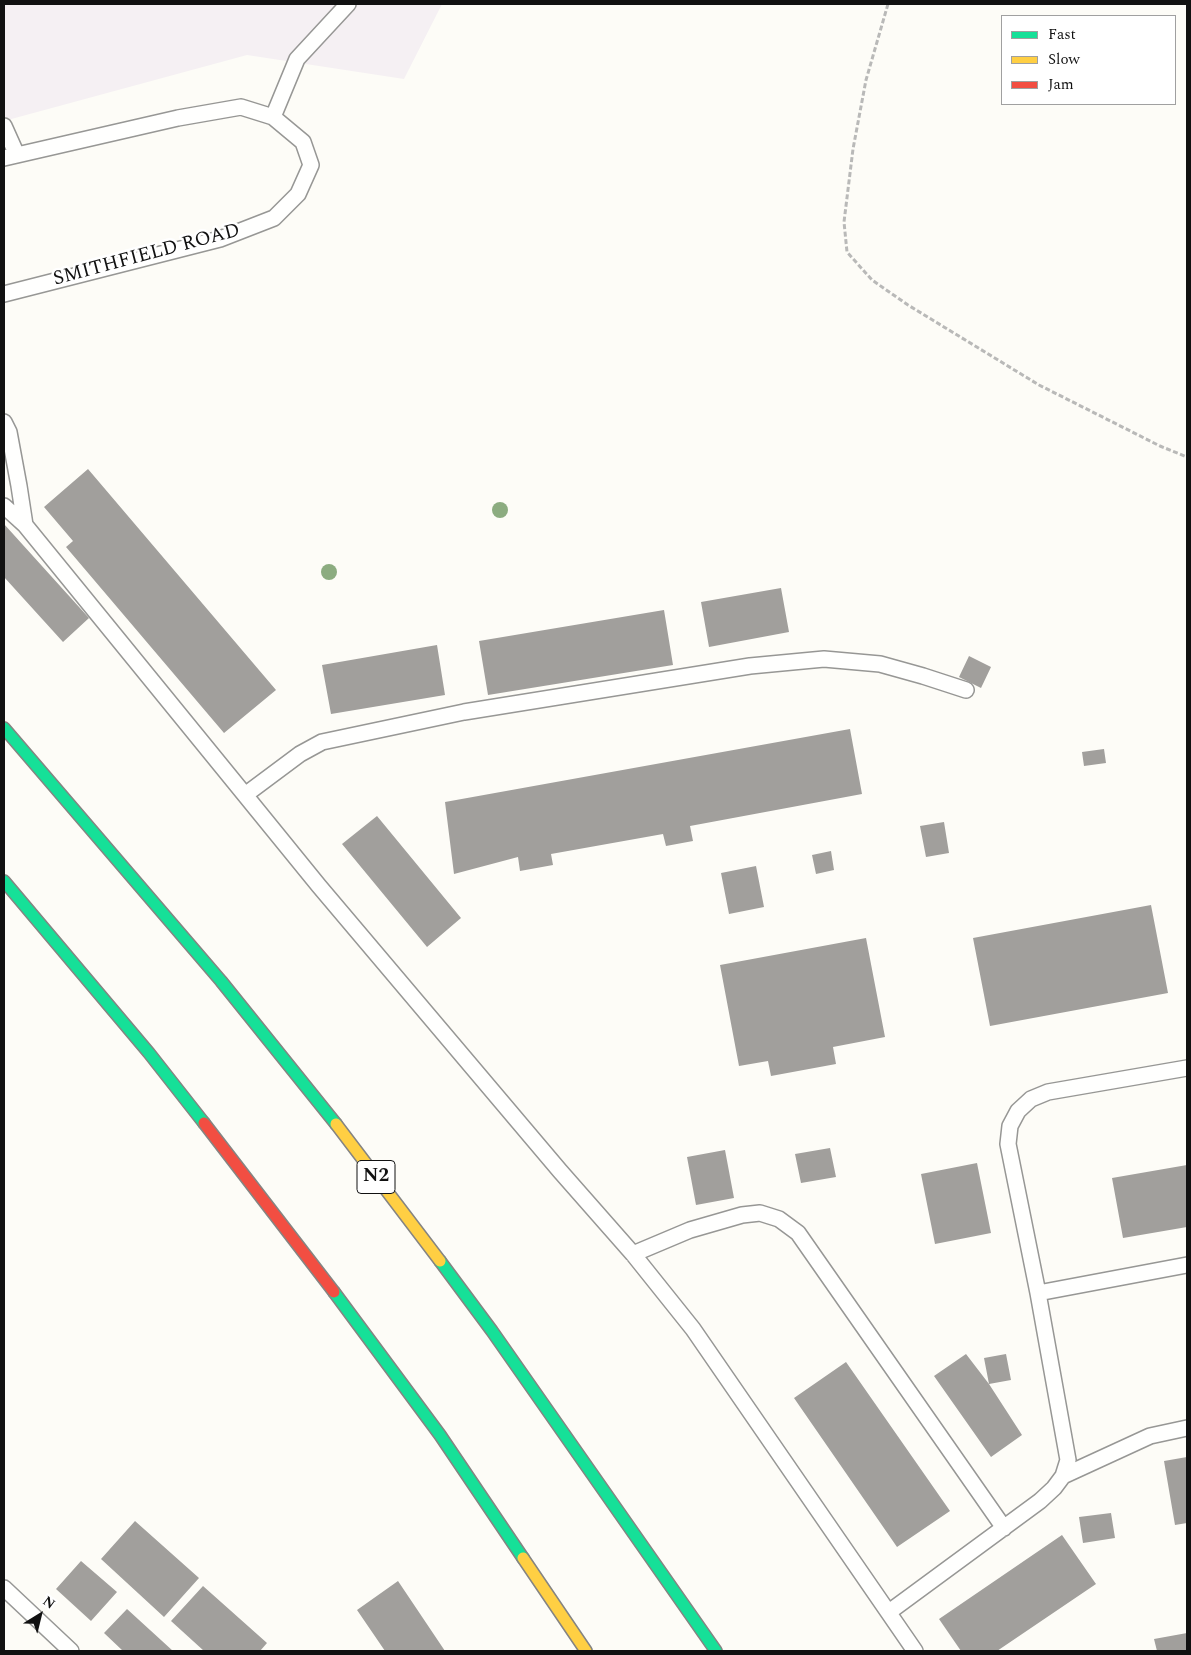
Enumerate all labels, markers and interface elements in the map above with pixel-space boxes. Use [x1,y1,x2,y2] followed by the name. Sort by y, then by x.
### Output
[1001,15,1176,105] legend
[1048,23,1076,46] text: Fast
[1048,48,1080,71] text: Slow
[1048,73,1074,96] text: Jam
[51,219,243,293] street label: SMITHFIELD ROAD
[357,1160,395,1194] road number: N2
[15,1590,65,1640] north arrow
[38,1591,60,1614] text: N

